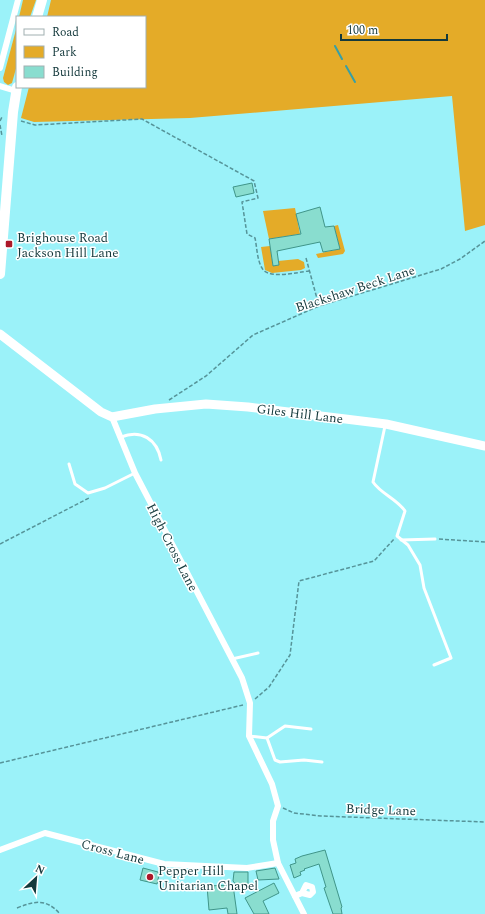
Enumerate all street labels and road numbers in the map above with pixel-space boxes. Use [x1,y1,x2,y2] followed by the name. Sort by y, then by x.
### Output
[293,260,418,318] street label: Blackshaw Beck Lane
[255,399,344,429] street label: Giles Hill Lane
[141,500,203,595] street label: High Cross Lane
[346,799,416,821] street label: Bridge Lane
[79,834,146,870] street label: Cross Lane

